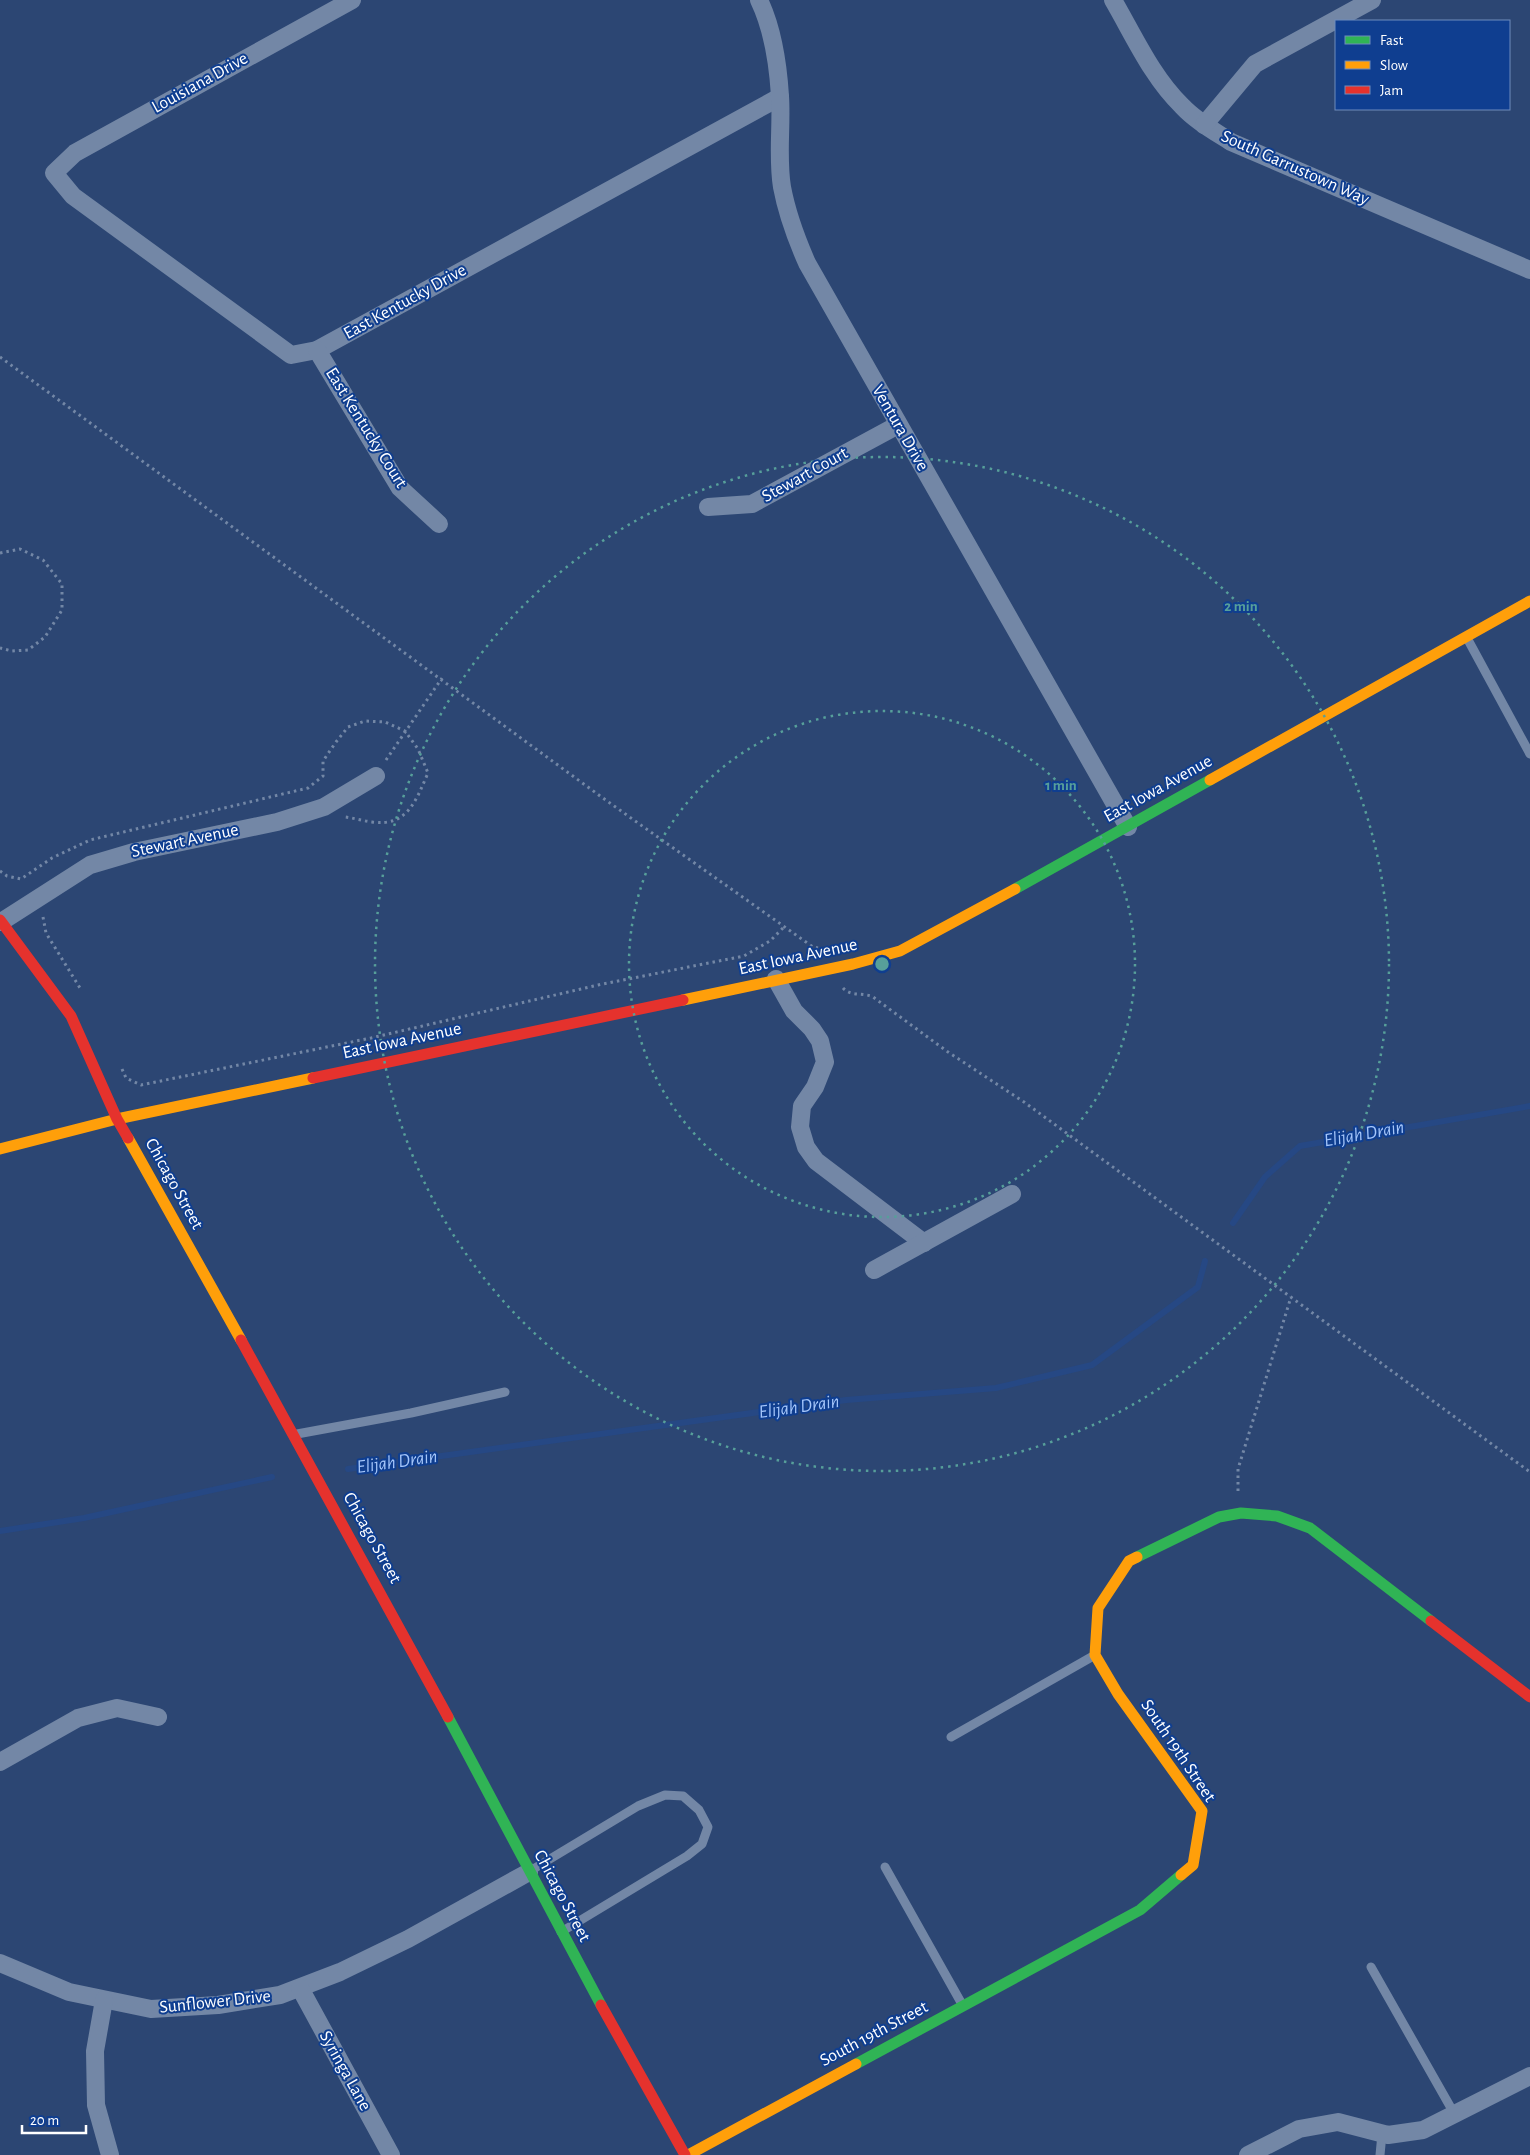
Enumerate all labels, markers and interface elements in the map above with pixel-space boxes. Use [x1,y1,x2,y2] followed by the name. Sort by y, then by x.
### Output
[1335,20,1510,110] legend
[1380,33,1404,48] text: Fast
[149,49,251,117] street label: Louisiana Drive
[1380,58,1408,73] text: Slow
[1380,83,1403,98] text: Jam
[1218,127,1372,209] street label: South Garrustown Way
[341,261,469,343] street label: East Kentucky Drive
[322,365,410,492] street label: East Kentucky Court
[868,382,932,474] street label: Ventura Drive
[759,444,851,506] street label: Stewart Court
[1224,599,1258,614] text: 2 min
[1101,752,1215,826] street label: East Iowa Avenue
[1045,778,1077,793] text: 1 min
[130,821,240,861] street label: Stewart Avenue
[737,936,859,978] street label: East Iowa Avenue
[873,955,891,973] centre of rings
[341,1020,463,1062] street label: East Iowa Avenue
[1322,1118,1406,1150] water label: Elijah Drain
[142,1135,206,1233] street label: Chicago Street
[757,1392,841,1422] water label: Elijah Drain
[355,1447,439,1477] water label: Elijah Drain
[340,1489,404,1587] street label: Chicago Street
[1137,1697,1219,1806] street label: South 19th Street
[530,1847,594,1945] street label: Chicago Street
[158,1987,272,2017] street label: Sunflower Drive
[817,1998,931,2070] street label: South 19th Street
[316,2028,374,2114] street label: Syringa Lane
[22,2102,86,2134] scale bar
[30,2113,59,2128] text: 20 m

